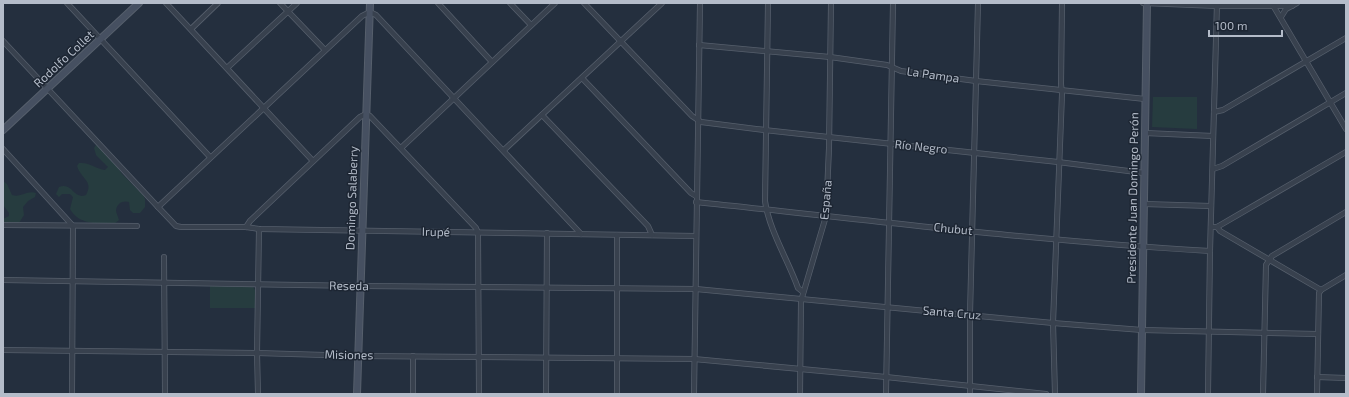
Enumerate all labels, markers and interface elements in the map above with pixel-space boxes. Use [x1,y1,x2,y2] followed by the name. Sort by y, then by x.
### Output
[1209,12,1282,38] scale bar
[1215,18,1247,32] text: 100 m
[30,27,97,90] street label: Rodolfo Collet
[906,63,960,85] street label: La Pampa
[1124,112,1140,284] street label: Presidente Juan Domingo Perón
[894,136,948,156] street label: Río Negro
[342,145,360,250] street label: Domingo Salaberry
[816,179,834,220] street label: España
[933,219,974,237] street label: Chubut
[422,224,450,238] street label: Irupé
[329,278,369,292] street label: Reseda
[922,302,982,322] street label: Santa Cruz
[324,347,374,361] street label: Misiones

